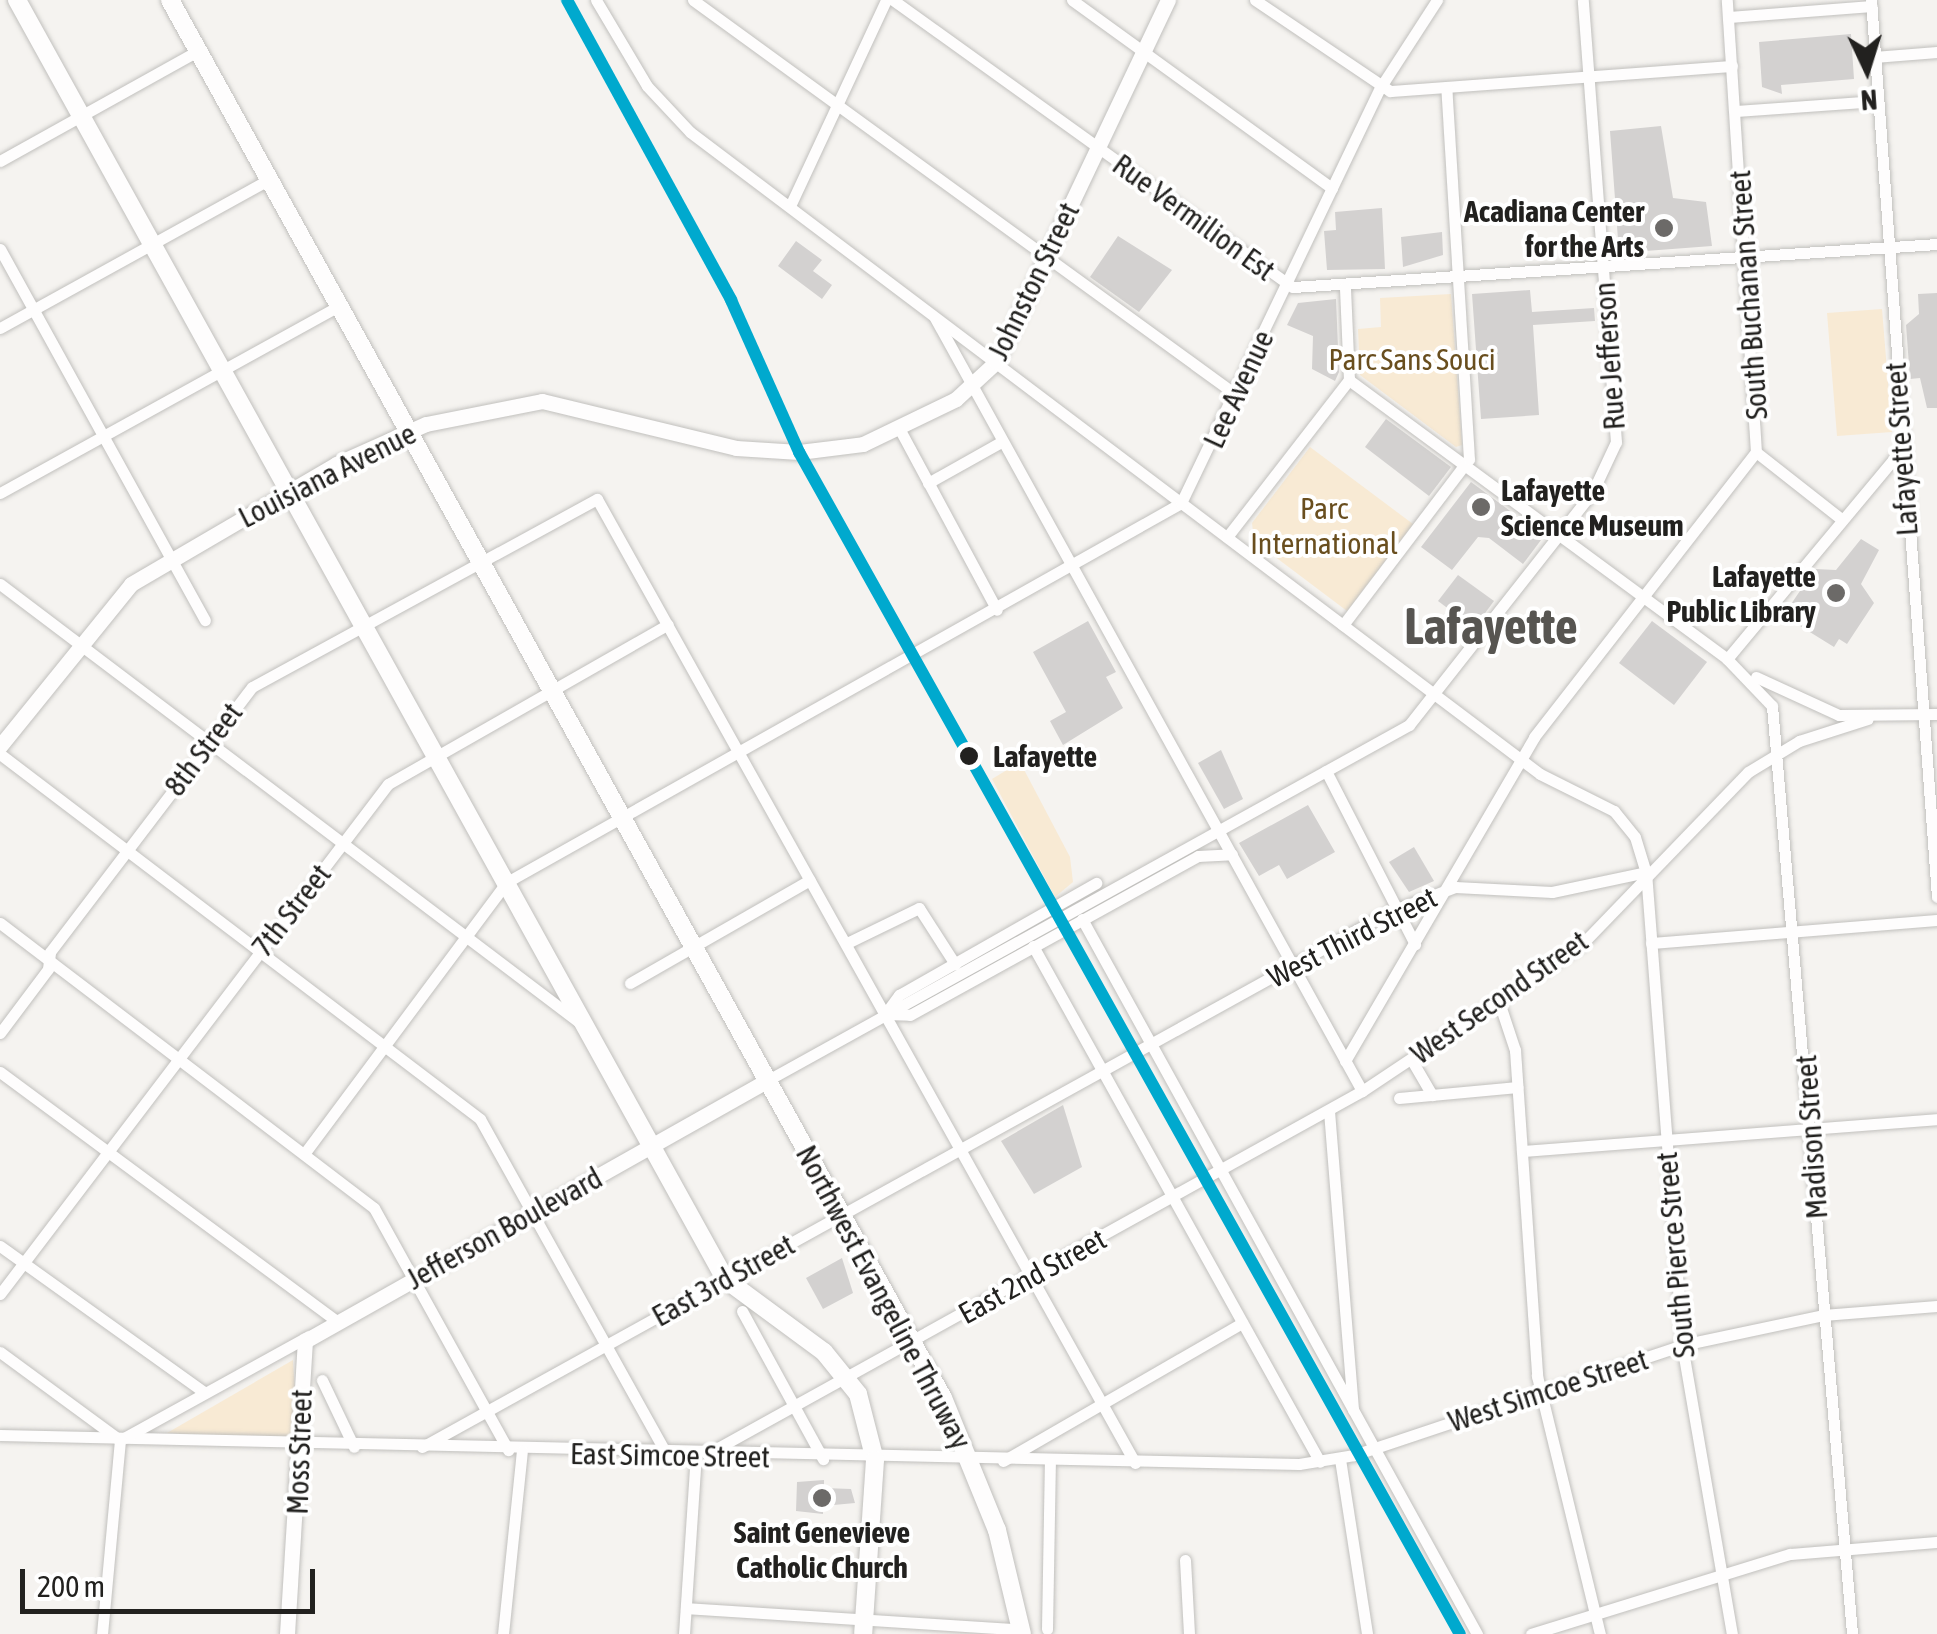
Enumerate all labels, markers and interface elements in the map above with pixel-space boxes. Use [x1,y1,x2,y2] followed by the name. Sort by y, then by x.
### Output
[1817,20,1917,120] north arrow
[1860,83,1878,116] text: N
[1106,146,1282,288] street label: Rue Vermilion Est
[1721,169,1775,421] street label: South Buchanan Street
[1464,193,1644,264] place label: Acadiana Center for the Arts
[979,197,1087,365] street label: Johnston Street
[1653,217,1675,239] marker: Acadiana Center for the Arts
[1586,281,1632,431] street label: Rue Jefferson
[1195,324,1281,454] street label: Lee Avenue
[1328,341,1496,377] park label: Parc Sans Souci
[1877,361,1925,537] street label: Lafayette Street
[232,415,422,535] street label: Louisiana Avenue
[1501,472,1683,542] place label: Lafayette Science Museum
[1250,490,1398,560] park label: Parc International
[1470,496,1492,518] marker: Lafayette Science Museum
[1666,558,1816,628] place label: Lafayette Public Library
[1825,582,1847,604] marker: Lafayette Public Library
[1404,597,1578,657] district label: Lafayette
[156,695,250,803] street label: 8th Street
[993,738,1097,774] place label: Lafayette
[954,741,984,771] marker: Lafayette
[244,857,338,963] street label: 7th Street
[1261,879,1443,995] street label: West Third Street
[1404,923,1594,1071] street label: West Second Street
[1787,1054,1835,1220] street label: Madison Street
[789,1139,979,1455] street label: Northwest Evangeline Thruway
[1648,1151,1702,1359] street label: South Pierce Street
[400,1159,608,1297] street label: Jefferson Boulevard
[952,1221,1112,1331] street label: East 2nd Street
[646,1226,800,1334] street label: East 3rd Street
[1444,1341,1652,1439] street label: West Simcoe Street
[279,1389,319,1515] street label: Moss Street
[570,1435,770,1475] street label: East Simcoe Street
[811,1487,833,1509] marker: Saint Genevieve Catholic Church
[734,1514,910,1584] place label: Saint Genevieve Catholic Church
[25,1549,320,1611] scale bar
[37,1569,105,1603] text: 200 m

